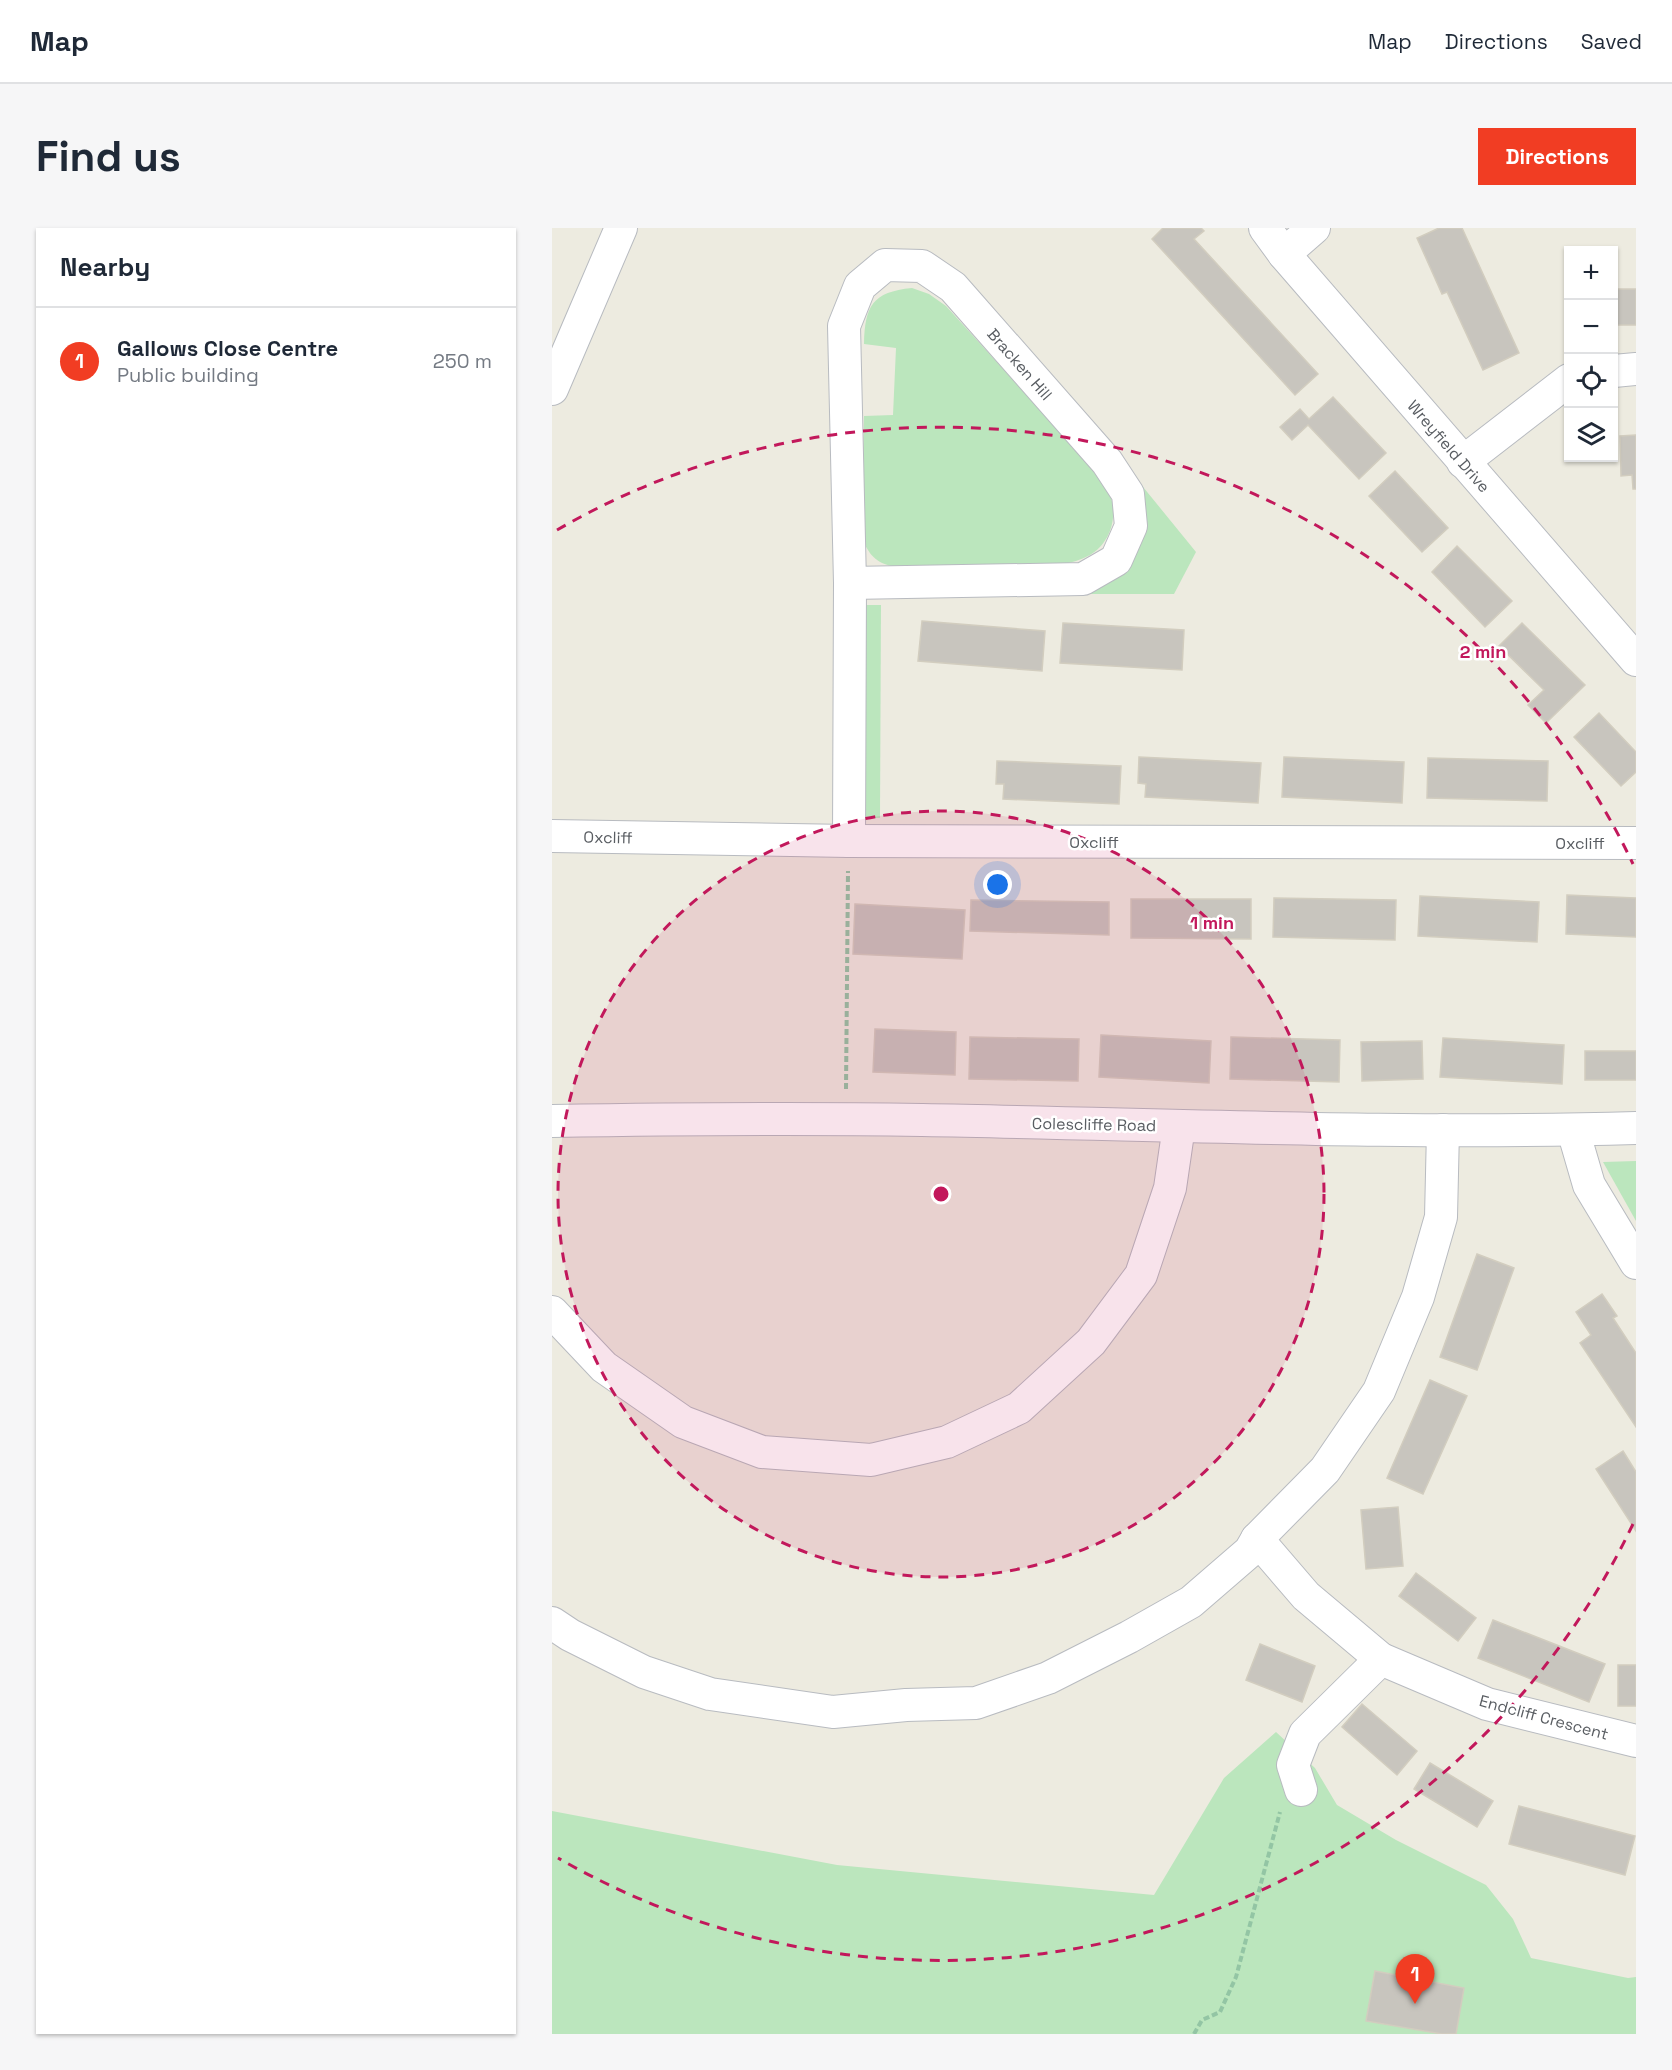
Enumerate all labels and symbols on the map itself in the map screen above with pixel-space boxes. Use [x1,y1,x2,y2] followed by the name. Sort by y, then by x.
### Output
[983,324,1057,405] street label: Bracken Hill
[1403,396,1495,497] street label: Wreyfield Drive
[1460,640,1506,663] text: 2 min
[583,827,633,848] street label: Oxcliff
[1069,832,1119,853] street label: Oxcliff
[1555,833,1605,854] street label: Oxcliff
[983,870,1012,899] your location
[1190,911,1234,934] text: 1 min
[1032,1113,1156,1136] street label: Colescliffe Road
[931,1184,951,1204] centre of rings
[1477,1690,1611,1745] street label: Endcliff Crescent
[1396,1954,1434,2004] pin: 1

